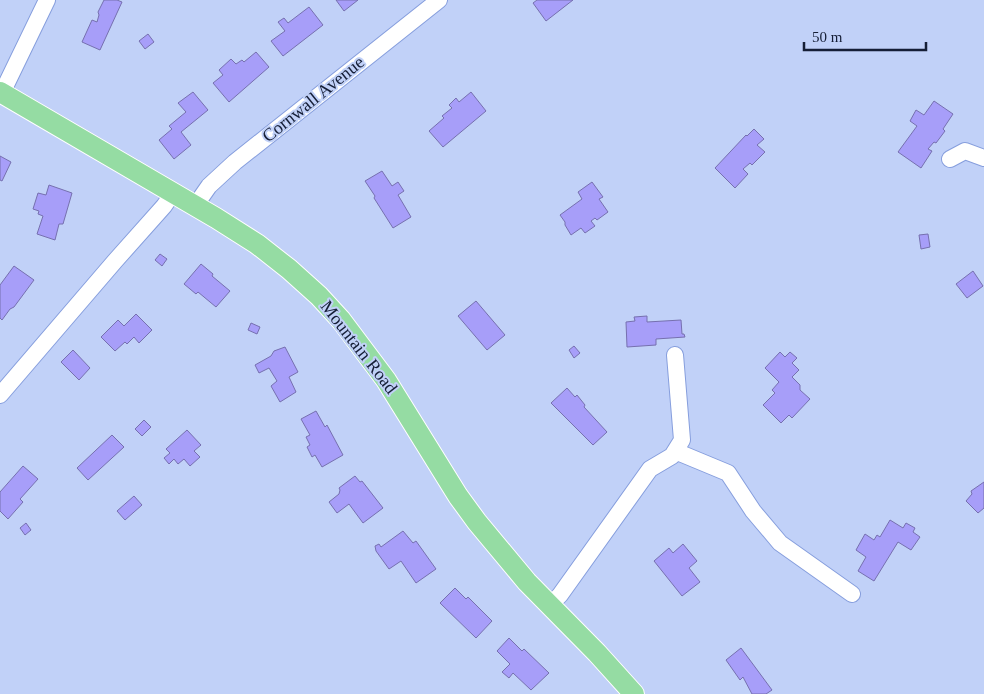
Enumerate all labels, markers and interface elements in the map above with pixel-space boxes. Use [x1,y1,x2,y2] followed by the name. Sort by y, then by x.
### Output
[804,20,926,52] scale bar
[812,29,843,45] text: 50 m
[258,52,368,146] street label: Cornwall Avenue
[316,297,402,397] street label: Mountain Road

